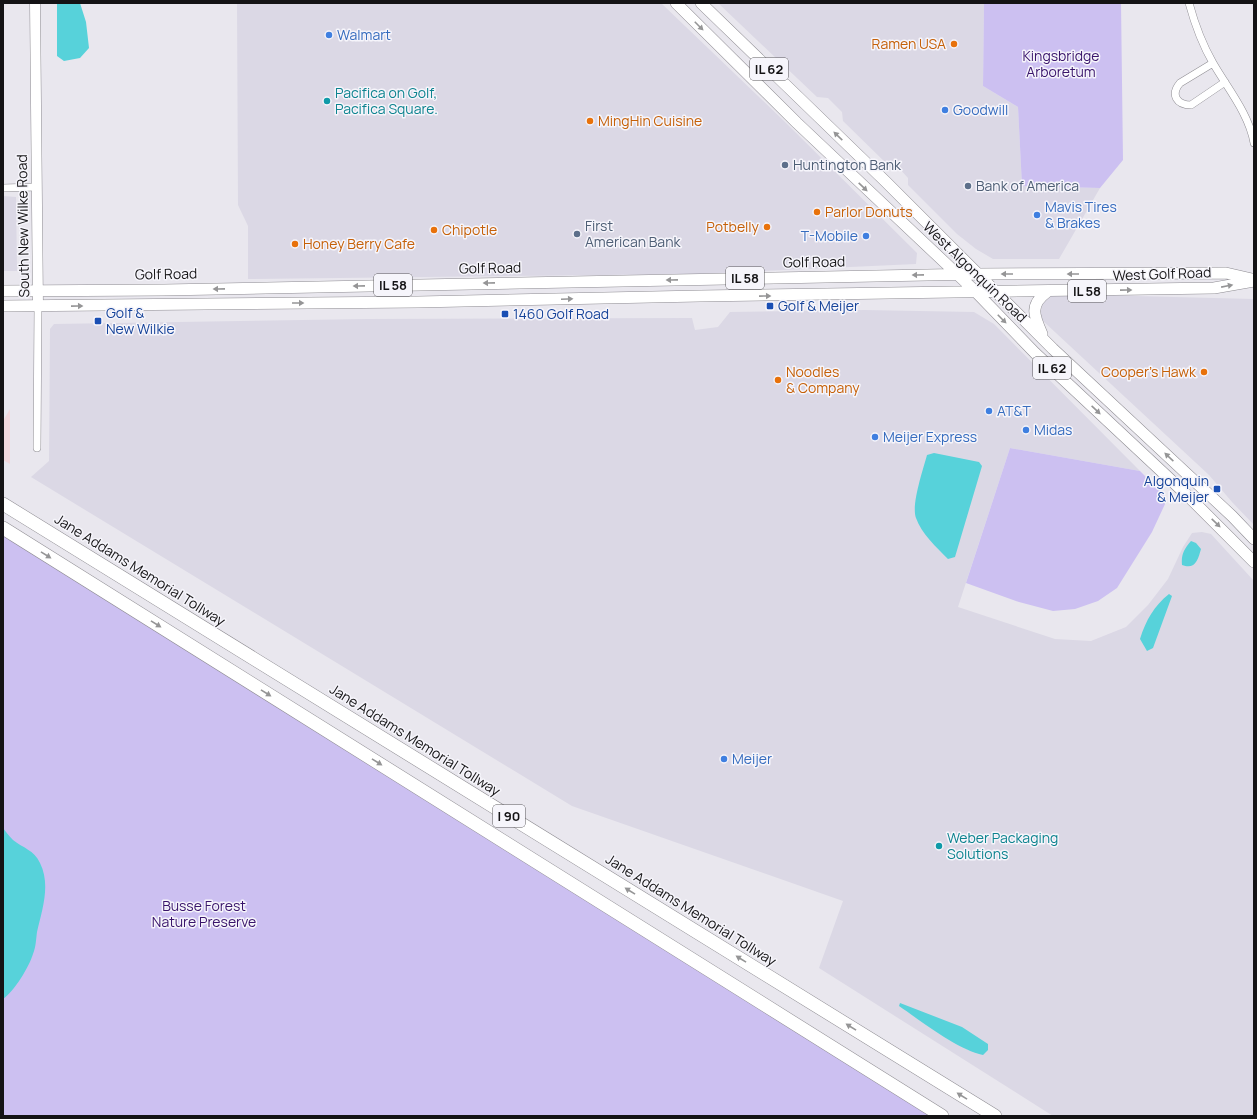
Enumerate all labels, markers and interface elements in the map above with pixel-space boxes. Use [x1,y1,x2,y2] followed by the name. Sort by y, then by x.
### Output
[694,21,704,31] one-way arrow
[337,25,391,44] place label: Walmart
[324,30,334,40] marker: Walmart
[872,34,946,53] place label: Ramen USA
[949,39,959,49] marker: Ramen USA
[1023,46,1099,81] park label: Kingsbridge Arboretum
[750,58,788,80] road number: IL 62
[335,83,438,118] place label: Pacifica on Golf, Pacifica Square.
[322,96,332,106] marker: Pacifica on Golf, Pacifica Square.
[953,100,1008,119] place label: Goodwill
[940,105,950,115] marker: Goodwill
[598,111,702,130] place label: MingHin Cuisine
[585,116,595,126] marker: MingHin Cuisine
[833,131,843,141] one-way arrow
[12,154,33,298] street label: South New Wilke Road
[793,155,902,174] place label: Huntington Bank
[780,160,790,170] marker: Huntington Bank
[976,176,1079,195] place label: Bank of America
[963,181,973,191] marker: Bank of America
[858,182,868,191] one-way arrow
[1045,197,1117,232] place label: Mavis Tires & Brakes
[825,202,913,221] place label: Parlor Donuts
[812,207,822,217] marker: Parlor Donuts
[1032,210,1042,220] marker: Mavis Tires & Brakes
[585,216,681,251] place label: First American Bank
[706,217,760,236] place label: Potbelly
[919,217,1031,326] street label: West Algonquin Road
[442,220,497,239] place label: Chipotle
[762,222,772,232] marker: Potbelly
[429,225,439,235] marker: Chipotle
[801,226,858,245] place label: T-Mobile
[572,229,582,239] marker: First American Bank
[861,231,871,241] marker: T-Mobile
[303,234,415,253] place label: Honey Berry Cafe
[290,239,300,249] marker: Honey Berry Cafe
[783,251,845,272] street label: Golf Road
[459,257,521,278] street label: Golf Road
[1112,262,1212,285] street label: West Golf Road
[135,263,197,284] street label: Golf Road
[726,267,764,289] road number: IL 58
[1000,271,1013,277] one-way arrow
[1066,271,1079,277] one-way arrow
[911,272,924,278] one-way arrow
[374,274,412,296] road number: IL 58
[665,277,678,283] one-way arrow
[483,280,495,287] one-way arrow
[1068,280,1106,302] road number: IL 58
[352,283,365,289] one-way arrow
[1220,283,1233,289] one-way arrow
[212,286,225,292] one-way arrow
[1120,287,1133,293] one-way arrow
[759,293,772,299] one-way arrow
[561,296,574,302] one-way arrow
[778,296,859,315] place label: Golf & Meijer
[292,300,305,306] one-way arrow
[765,301,775,311] marker: Golf & Meijer
[71,302,83,309] one-way arrow
[106,303,175,338] place label: Golf & New Wilkie
[513,304,609,323] place label: 1460 Golf Road
[500,309,510,319] marker: 1460 Golf Road
[997,314,1007,324] one-way arrow
[93,316,103,326] marker: Golf & New Wilkie
[1033,357,1071,379] road number: IL 62
[786,362,860,397] place label: Noodles & Company
[1101,362,1197,381] place label: Cooper's Hawk
[1199,367,1209,377] marker: Cooper's Hawk
[773,375,783,385] marker: Noodles & Company
[997,401,1032,420] place label: AT&T
[1091,405,1101,414] one-way arrow
[984,406,994,416] marker: AT&T
[1034,420,1072,439] place label: Midas
[1021,425,1031,435] marker: Midas
[883,427,977,446] place label: Meijer Express
[870,432,880,442] marker: Meijer Express
[1164,452,1174,462] one-way arrow
[1144,471,1209,506] place label: Algonquin & Meijer
[1212,484,1222,494] marker: Algonquin & Meijer
[51,509,230,630] street label: Jane Addams Memorial Tollway
[1211,519,1221,528] one-way arrow
[41,551,51,559] one-way arrow
[151,620,161,628] one-way arrow
[326,679,505,800] street label: Jane Addams Memorial Tollway
[261,689,272,697] one-way arrow
[732,749,772,768] place label: Meijer
[719,754,729,764] marker: Meijer
[372,758,382,766] one-way arrow
[493,805,525,827] road number: I 90
[947,828,1058,863] place label: Weber Packaging Solutions
[934,841,944,851] marker: Weber Packaging Solutions
[602,849,781,970] street label: Jane Addams Memorial Tollway
[625,887,635,895] one-way arrow
[152,896,256,931] park label: Busse Forest Nature Preserve
[735,955,746,963] one-way arrow
[845,1024,857,1031] one-way arrow
[956,1092,968,1099] one-way arrow

